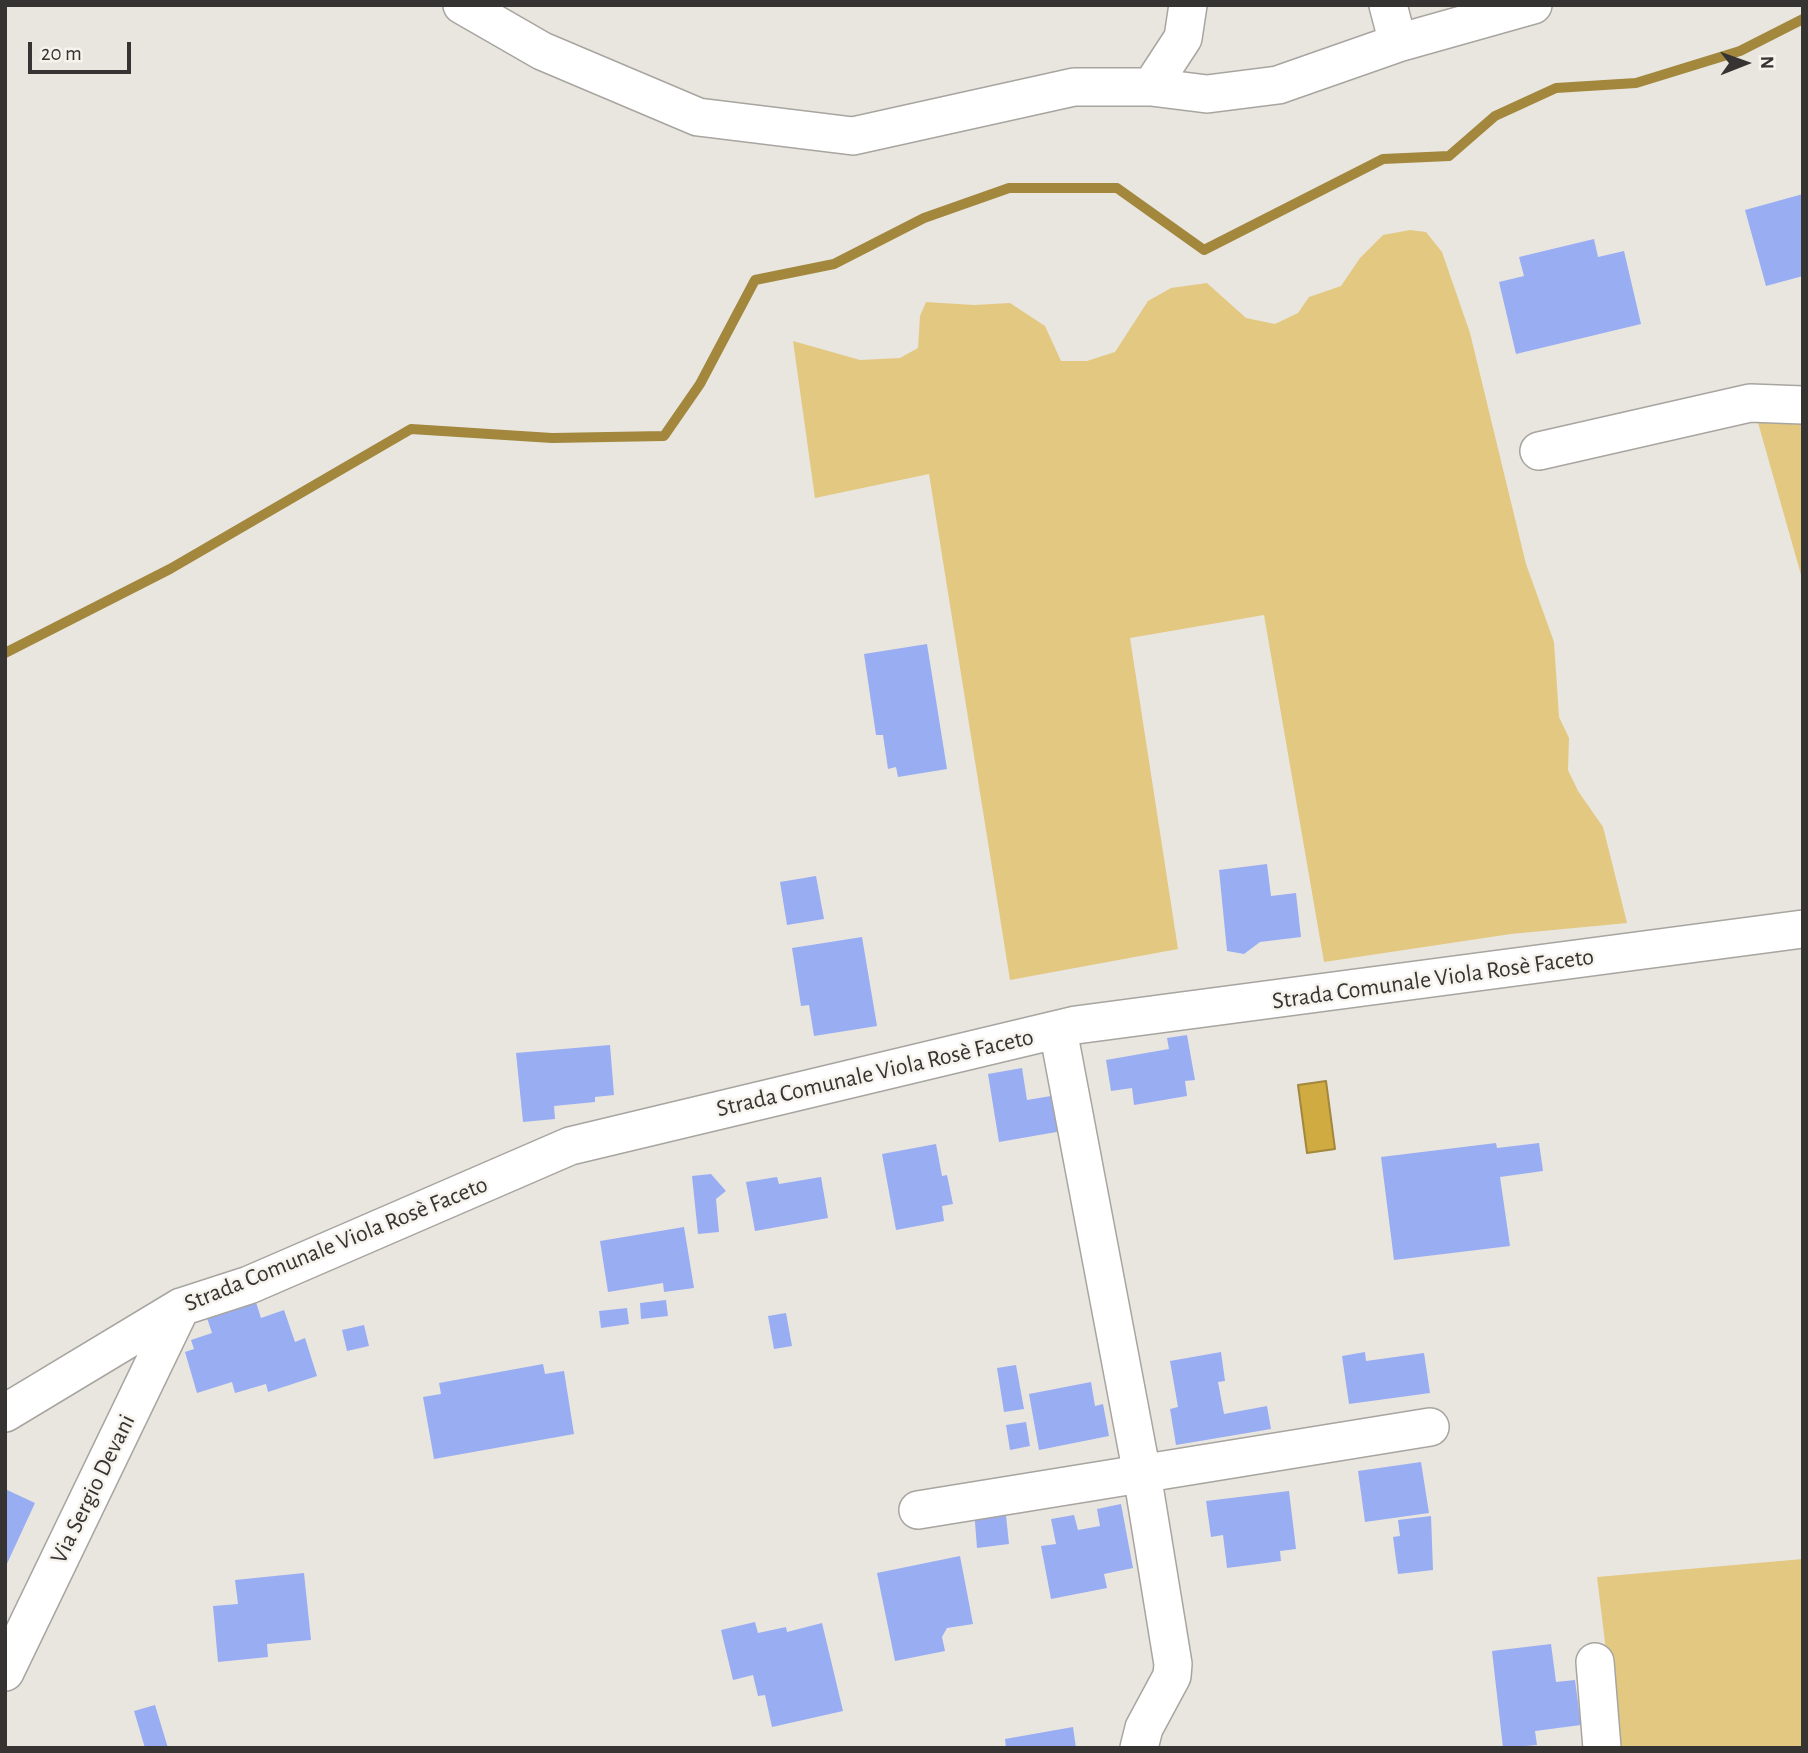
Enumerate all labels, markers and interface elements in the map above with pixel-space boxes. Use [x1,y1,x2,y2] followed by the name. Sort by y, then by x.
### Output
[32,28,135,72] scale bar
[1710,28,1780,98] north arrow
[41,43,82,64] text: 20 m
[1757,56,1776,69] text: N
[1270,942,1596,1016] street label: Strada Comunale Viola Rosè Faceto
[714,1022,1036,1124] street label: Strada Comunale Viola Rosè Faceto
[180,1170,492,1318] street label: Strada Comunale Viola Rosè Faceto
[44,1410,142,1568] street label: Via Sergio Devani

